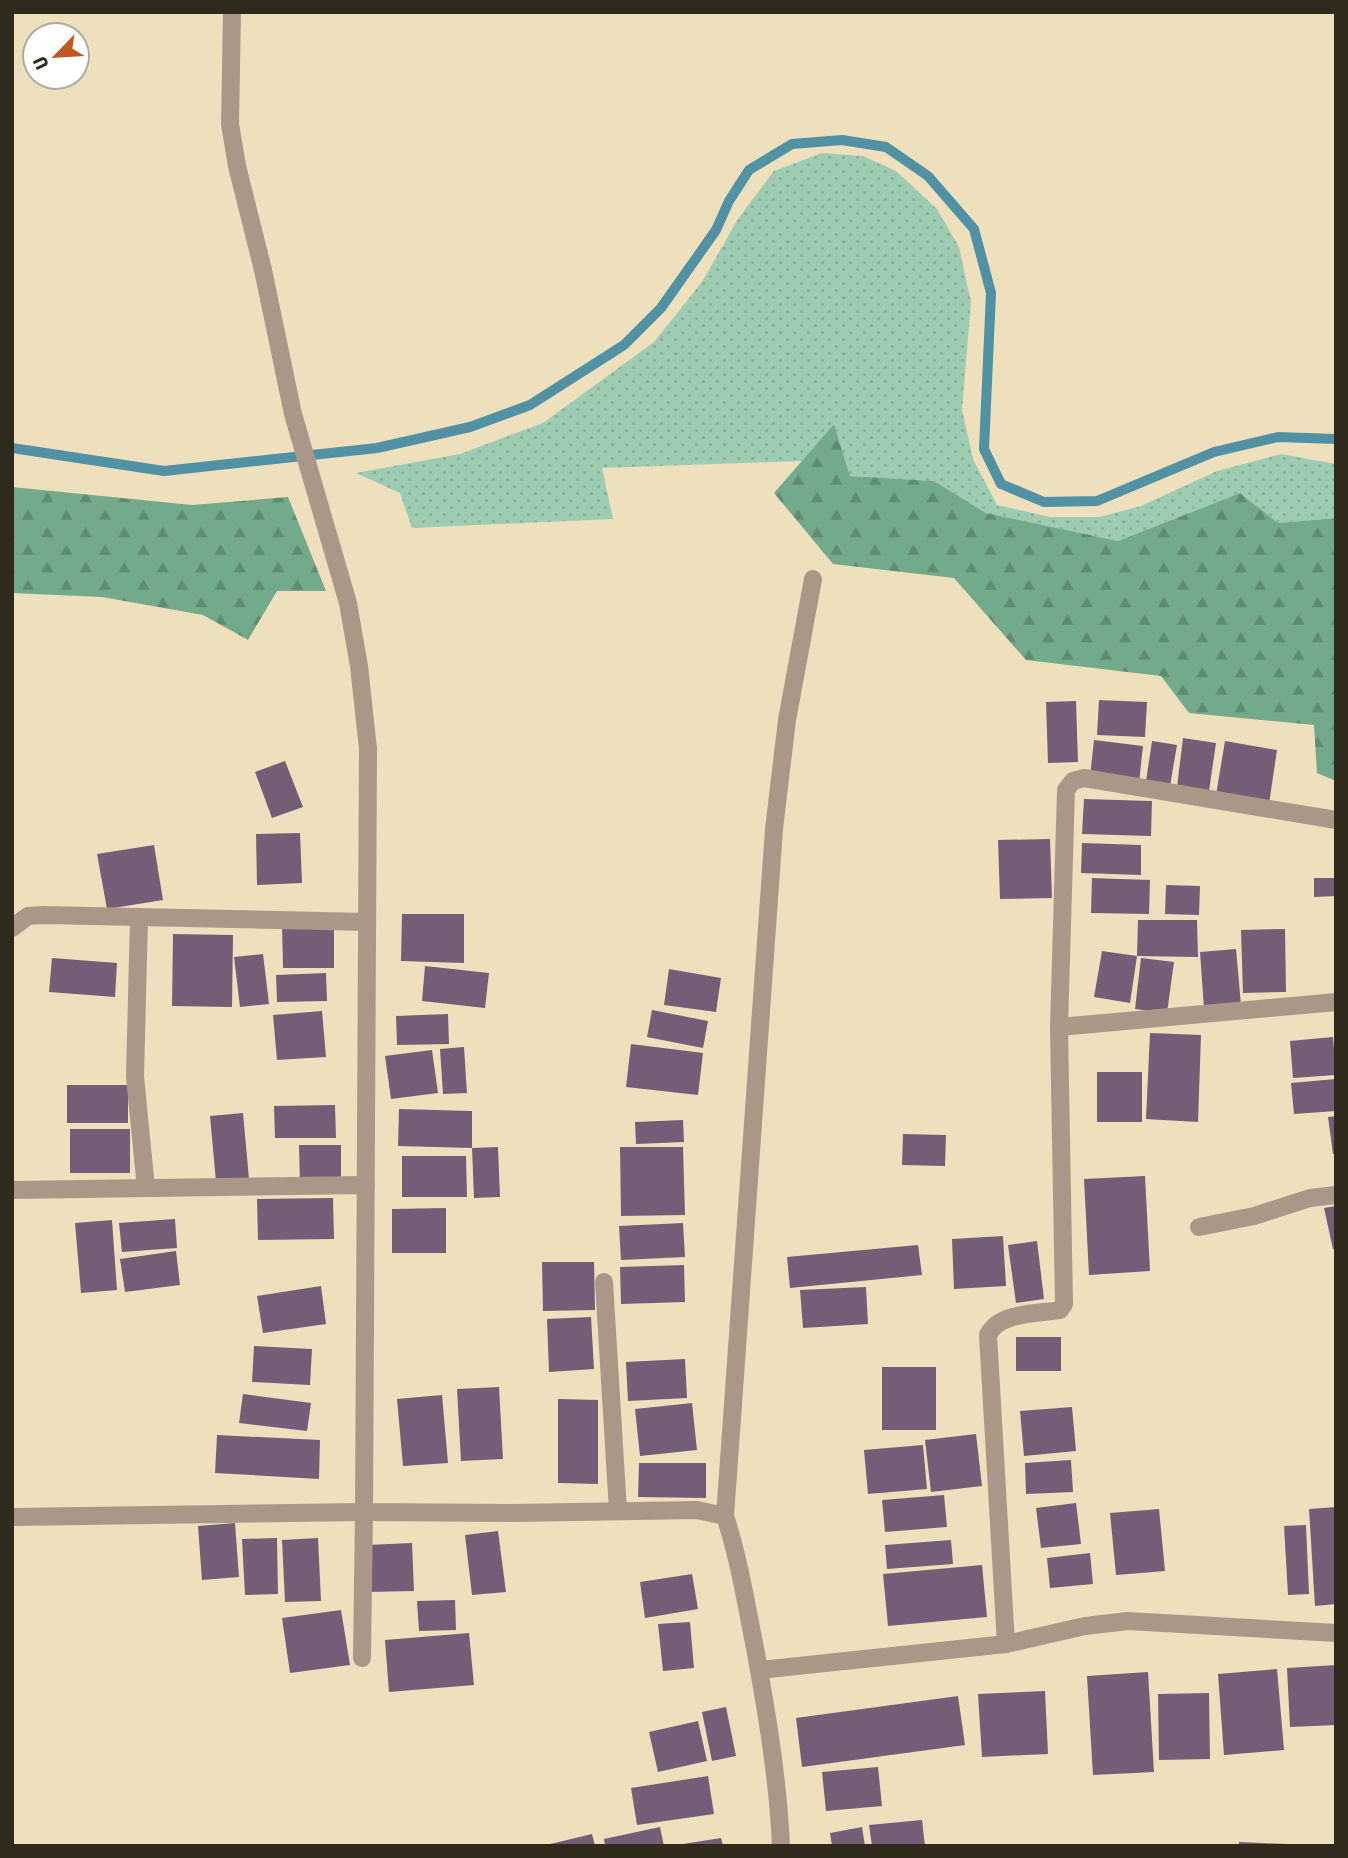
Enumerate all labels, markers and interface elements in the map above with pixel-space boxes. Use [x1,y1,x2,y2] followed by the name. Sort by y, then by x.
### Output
[21,21,91,91] north arrow
[28,53,53,73] text: U

